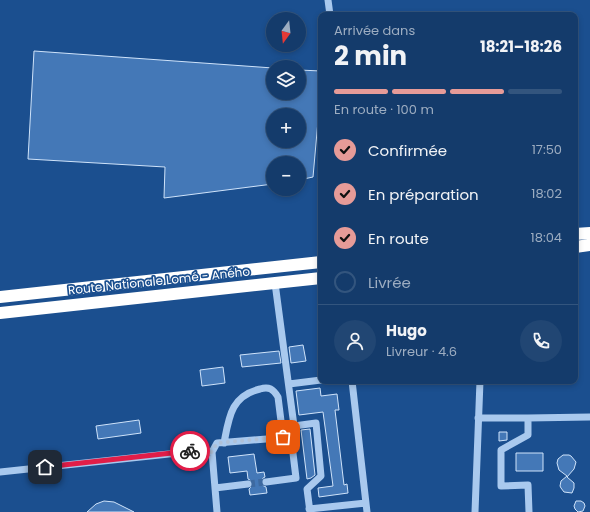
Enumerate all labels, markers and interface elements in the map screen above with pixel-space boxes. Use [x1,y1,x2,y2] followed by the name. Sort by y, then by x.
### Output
[266,12,306,52] north arrow
[266,12,306,196] map controls
[334,21,415,40] text: Arrivée dans
[480,36,562,57] text: 18:21–18:26
[334,38,407,74] text: 2 min
[266,60,306,100] button: layers
[334,100,434,119] text: En route · 100 m
[266,108,306,148] button: +
[334,139,356,161] icon: check
[368,140,447,161] text: Confirmée
[532,140,562,159] text: 17:50
[266,156,306,196] button: −
[334,183,356,205] icon: check
[368,184,479,205] text: En préparation
[531,184,562,203] text: 18:02
[334,227,356,249] icon: check
[368,228,429,249] text: En route
[531,228,562,247] text: 18:04
[67,262,251,299] street label: Route Nationale Lomé - Aného
[368,272,411,293] text: Livrée
[334,320,376,362] button: person
[386,320,427,341] text: Hugo
[520,320,562,362] button: phone
[386,342,457,361] text: Livreur · 4.6
[266,420,300,454] pin
[272,426,294,448] icon: bag
[170,431,210,471] courier
[179,440,201,462] icon: bike
[28,450,62,484] pin
[34,456,56,478] icon: home

